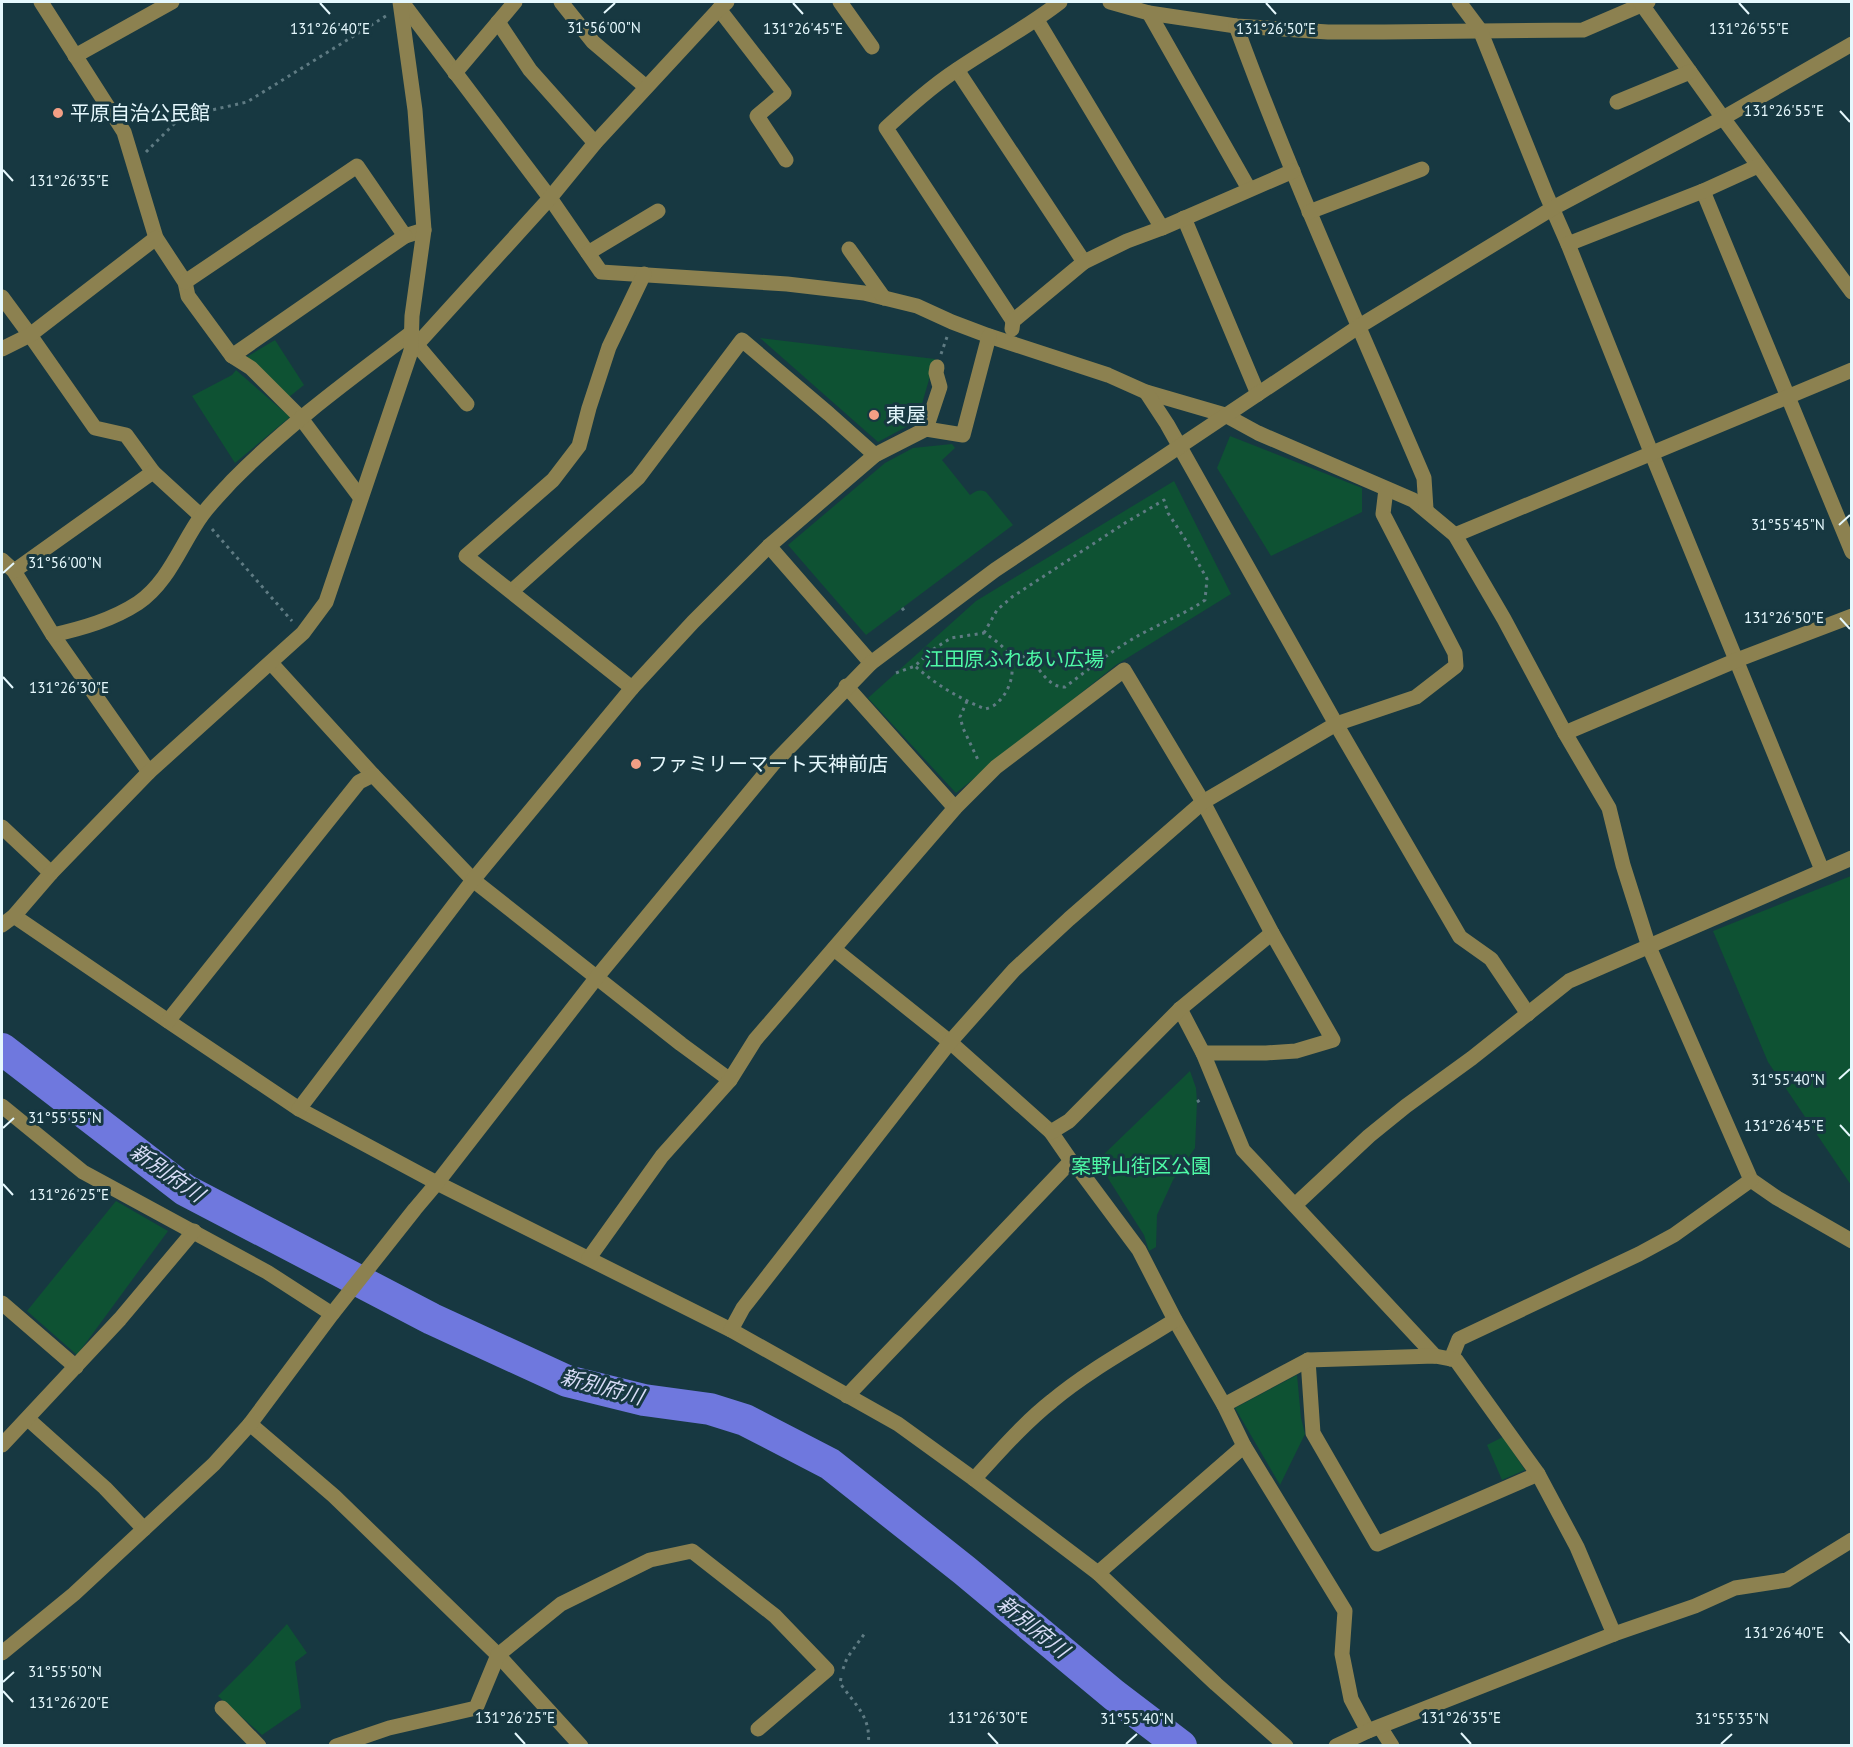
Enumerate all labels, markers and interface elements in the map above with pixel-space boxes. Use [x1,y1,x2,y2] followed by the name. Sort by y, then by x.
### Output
[567,18,641,37] text: 31°56'00"N
[290,19,370,38] text: 131°26'40"E
[763,19,843,38] text: 131°26'45"E
[1236,19,1316,38] text: 131°26'50"E
[1709,19,1789,38] text: 131°26'55"E
[70,100,210,126] place label: 平原自治公民館
[1744,101,1824,120] text: 131°26'55"E
[51,106,65,120] marker: 平原自治公民館
[29,171,109,190] text: 131°26'35"E
[886,402,926,428] place label: 東屋
[867,408,881,422] marker: 東屋
[1751,515,1825,534] text: 31°55'45"N
[28,553,102,572] text: 31°56'00"N
[1744,608,1824,627] text: 131°26'50"E
[924,646,1104,672] park label: 江田原ふれあい広場
[29,678,109,697] text: 131°26'30"E
[648,751,888,777] place label: ファミリーマート天神前店
[629,757,643,771] marker: ファミリーマート天神前店
[1751,1070,1825,1089] text: 31°55'40"N
[28,1108,102,1127] text: 31°55'55"N
[1744,1116,1824,1135] text: 131°26'45"E
[125,1137,211,1209] water label: 新別府川
[1071,1153,1211,1179] park label: 案野山街区公園
[29,1185,109,1204] text: 131°26'25"E
[558,1363,648,1411] water label: 新別府川
[992,1590,1076,1665] water label: 新別府川
[1744,1623,1824,1642] text: 131°26'40"E
[28,1662,102,1681] text: 31°55'50"N
[29,1693,109,1712] text: 131°26'20"E
[475,1708,555,1727] text: 131°26'25"E
[948,1708,1028,1727] text: 131°26'30"E
[1421,1708,1501,1727] text: 131°26'35"E
[1100,1709,1174,1728] text: 31°55'40"N
[1695,1709,1769,1728] text: 31°55'35"N

